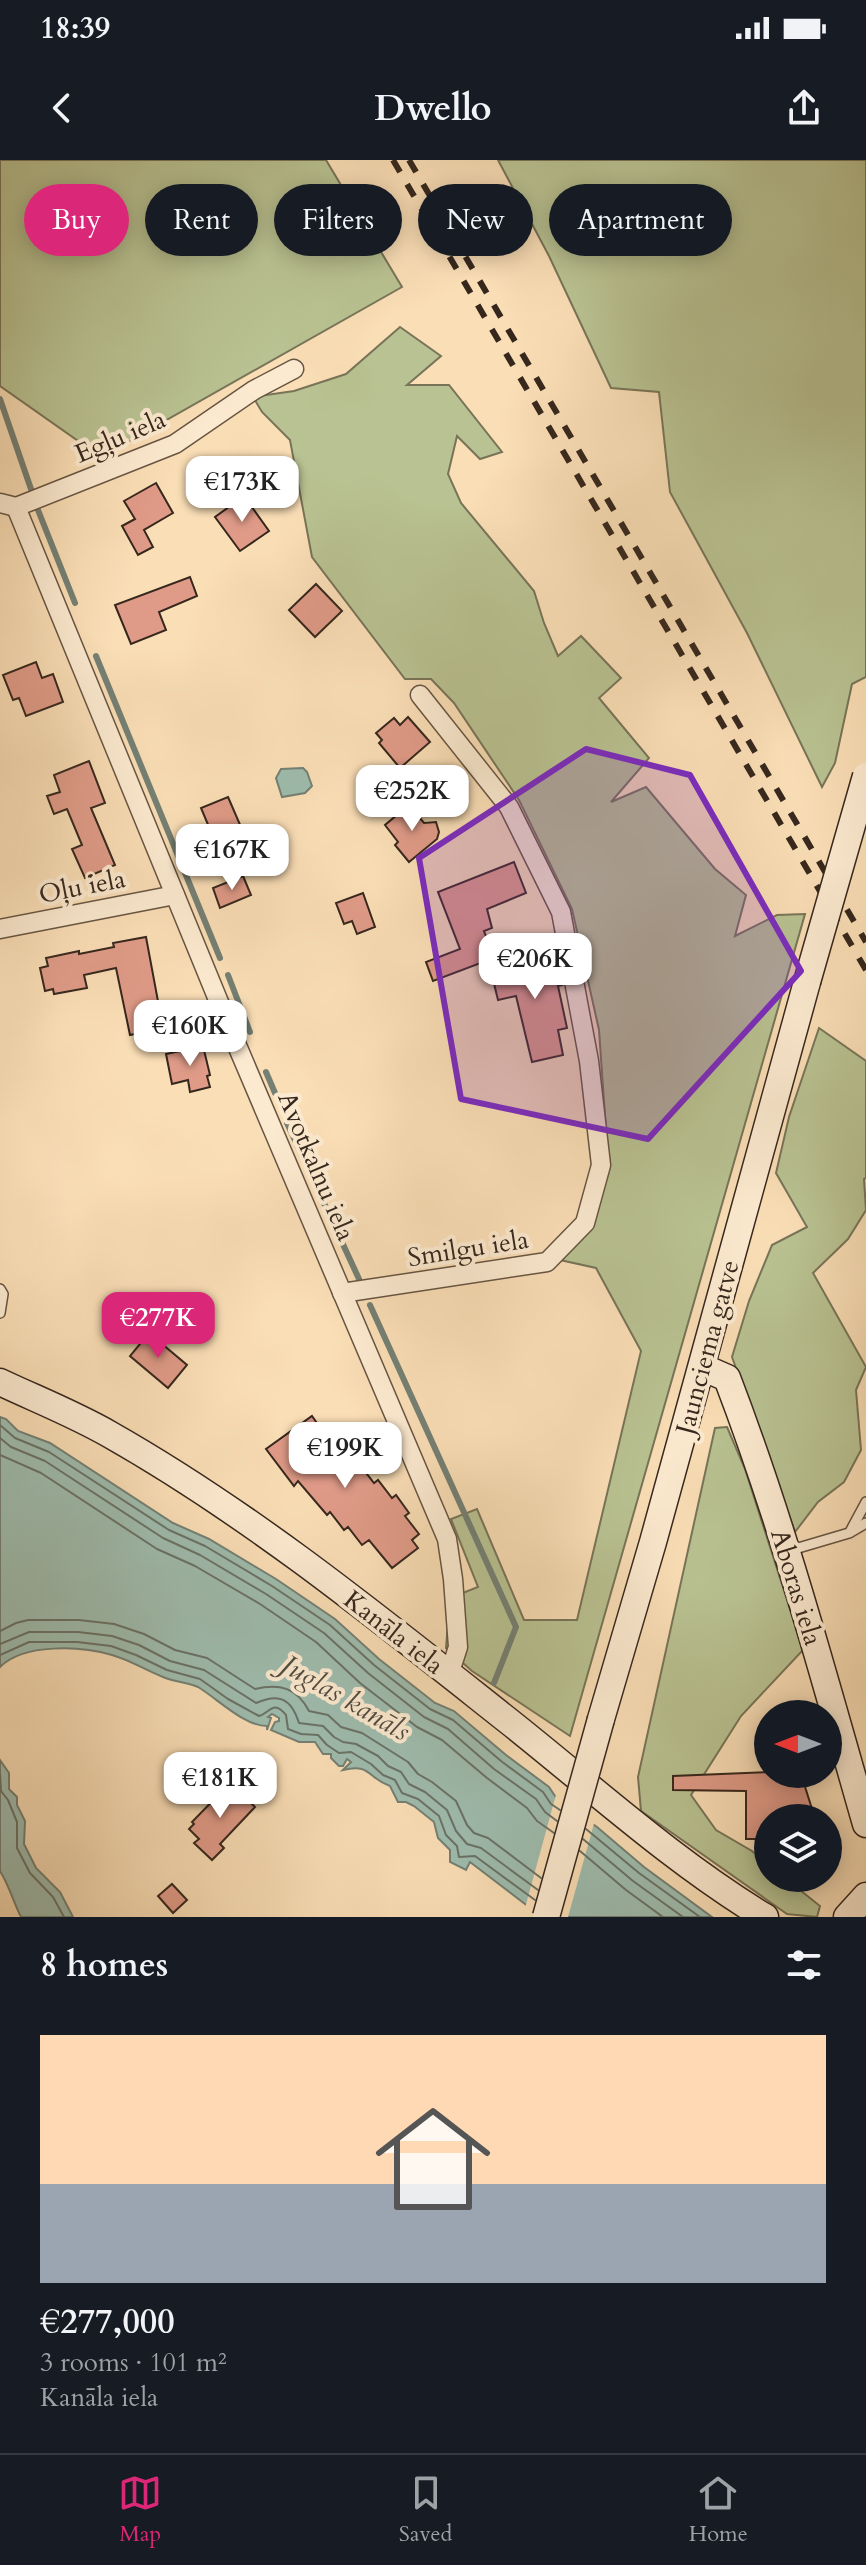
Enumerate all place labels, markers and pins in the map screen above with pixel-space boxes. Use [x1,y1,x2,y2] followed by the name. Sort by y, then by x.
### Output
[186,456,298,524] pin: €173K
[356,765,468,833] pin: €252K
[176,824,288,892] pin: €167K
[479,933,591,1001] pin: €206K
[134,1000,246,1068] pin: €160K
[102,1292,214,1360] pin: €277K
[289,1422,401,1490] pin: €199K
[164,1752,276,1820] pin: €181K

